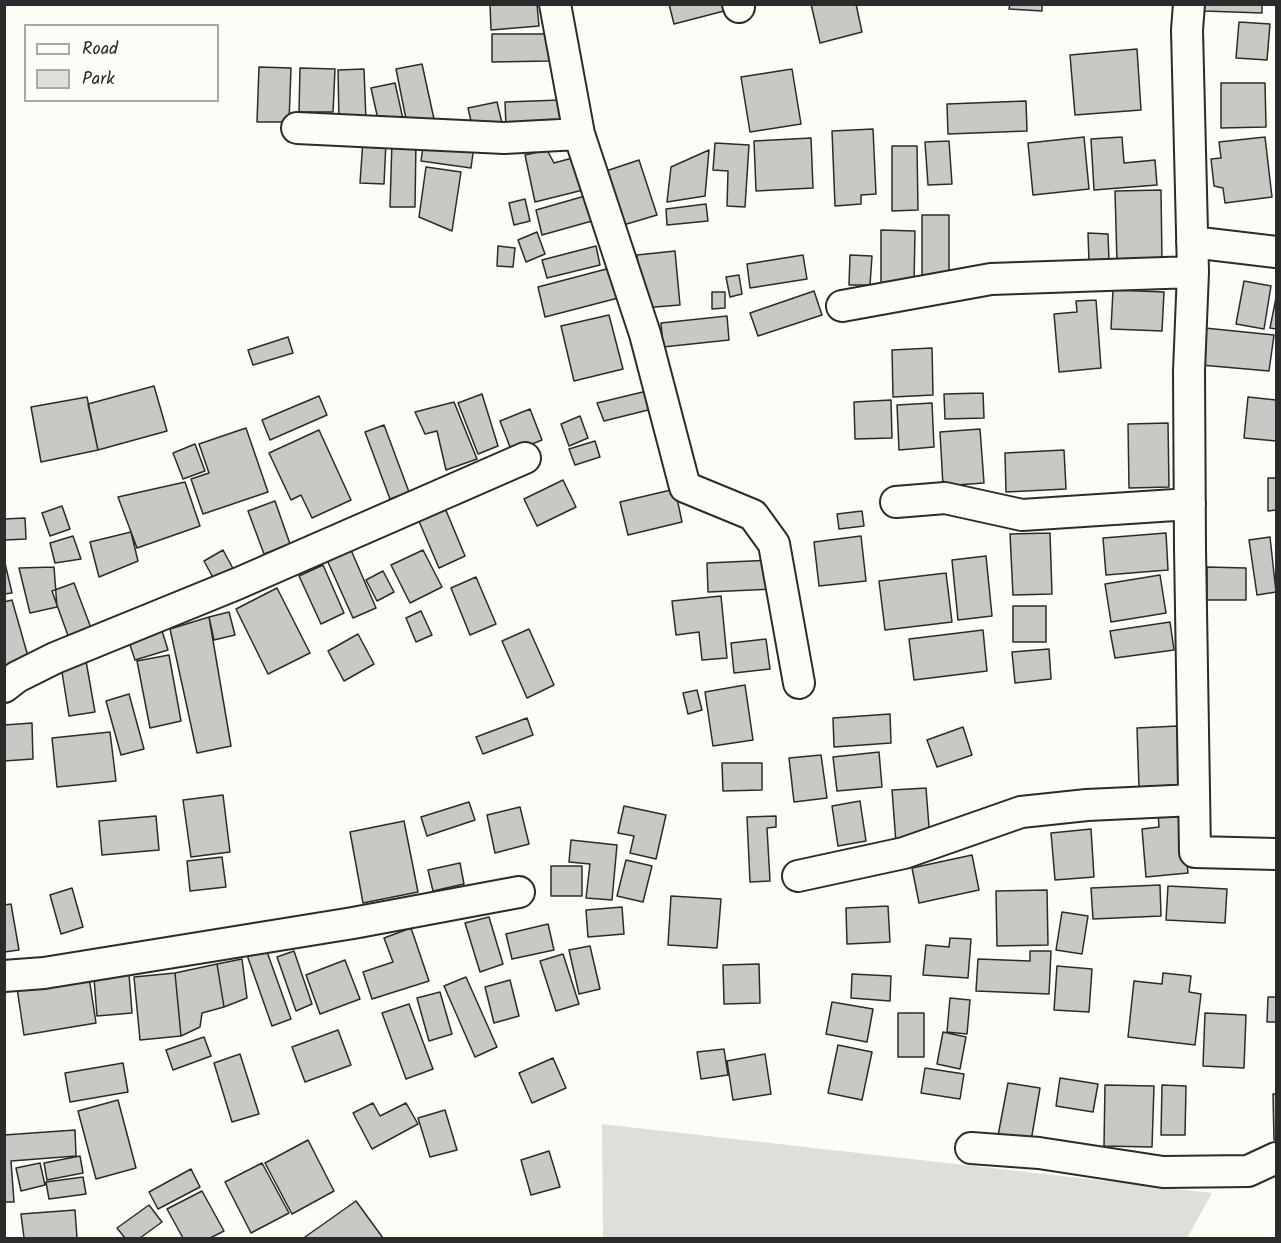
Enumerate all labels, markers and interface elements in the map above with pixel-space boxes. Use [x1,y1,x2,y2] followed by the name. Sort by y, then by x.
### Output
[24,24,219,102] legend
[82,35,118,64] text: Road
[82,65,115,94] text: Park

